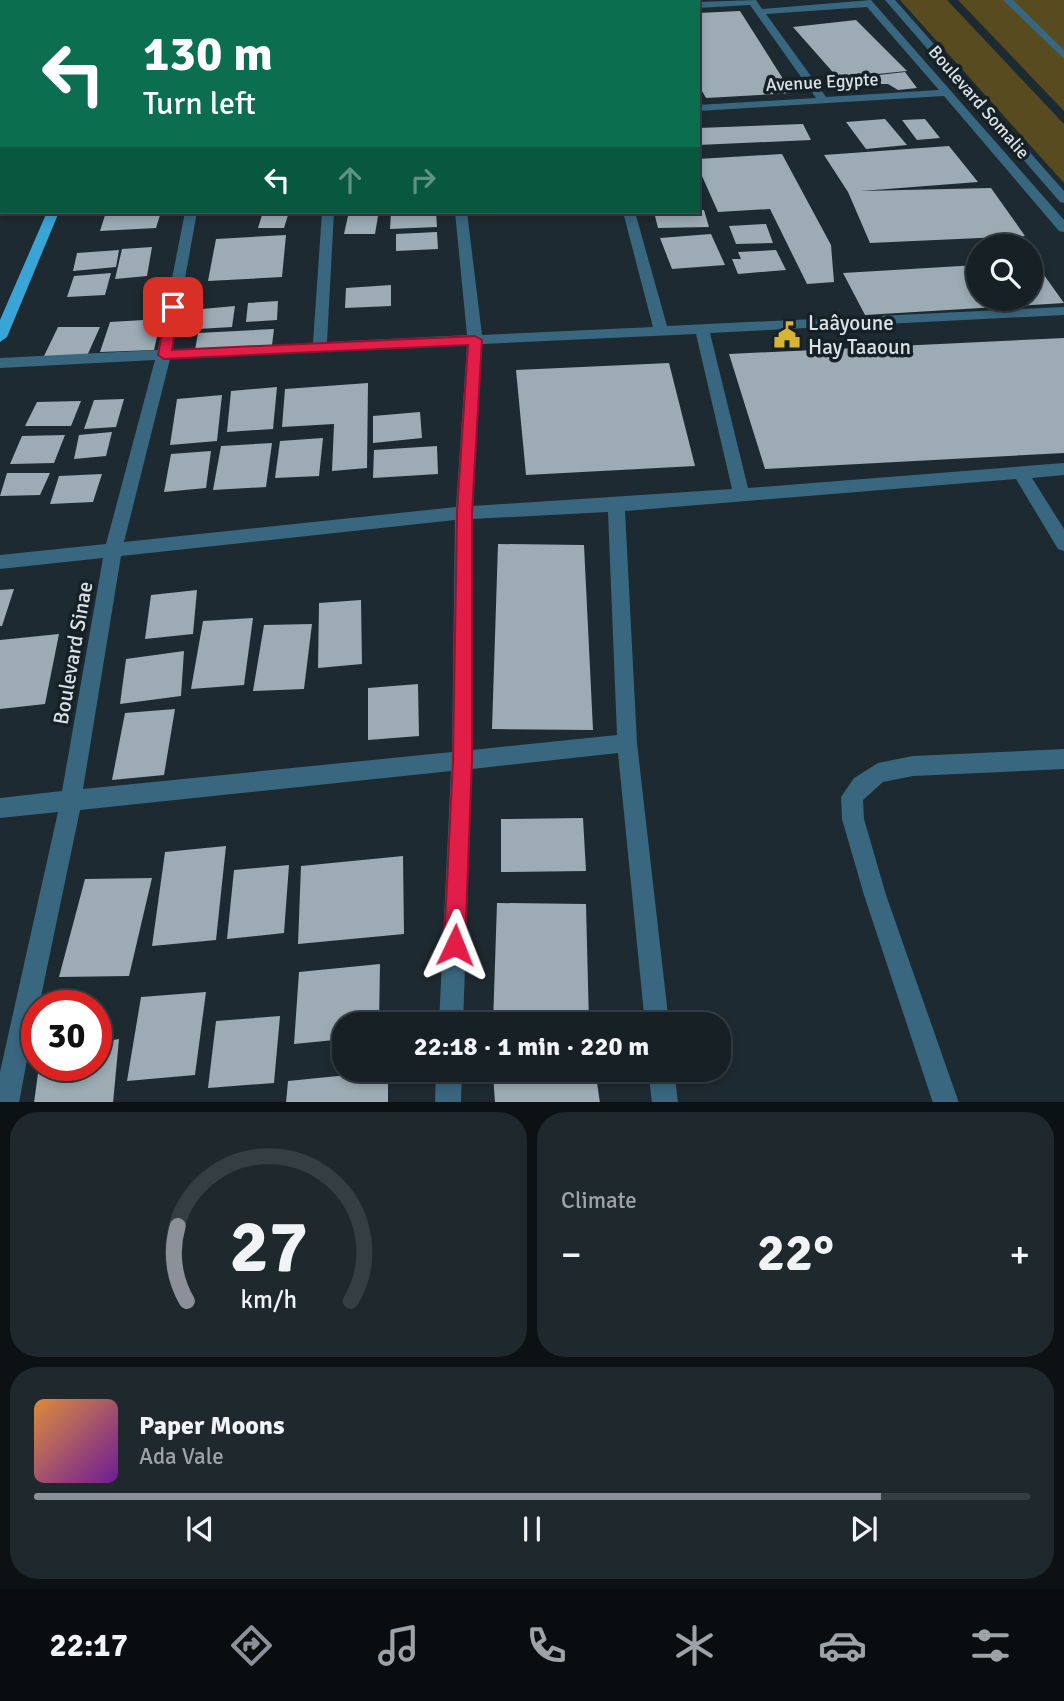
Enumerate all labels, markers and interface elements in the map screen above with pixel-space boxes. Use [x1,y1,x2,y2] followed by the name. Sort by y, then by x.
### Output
[143,24,273,84] text: 130 m
[28,28,119,119] icon: left
[924,41,1034,163] street label: Boulevard Somalie
[765,68,879,96] street label: Avenue Egypte
[143,84,256,123] text: Turn left
[258,161,296,199] icon: left
[331,161,369,199] icon: ahead
[404,161,442,199] icon: right
[966,234,1043,311] map controls
[966,234,1043,311] button: search
[143,277,203,337] pin
[154,288,192,326] icon: arrive
[808,310,911,360] place label: Laâyoune Hay Taaoun
[772,320,802,350] public building icon: Laâyoune Hay Taaoun
[48,580,98,726] street label: Boulevard Sinae
[418,908,492,982] position arrow
[21,990,112,1081] speed limit sign: 30
[414,1031,649,1063] text: 22:18 · 1 min · 220 m
[561,1186,637,1215] text: Climate
[229,1203,308,1292] text: 27
[757,1221,834,1285] text: 22°
[561,1231,582,1278] text: −
[1009,1231,1030,1278] text: +
[240,1283,297,1314] text: km/h
[139,1410,285,1442] text: Paper Moons
[139,1442,224,1471] text: Ada Vale
[181,1510,219,1548] icon: previous
[513,1510,551,1548] icon: pause
[845,1510,883,1548] icon: next
[227,1621,276,1670] icon: directions
[374,1621,423,1670] icon: music
[522,1621,571,1670] icon: phone
[670,1621,719,1670] icon: climate
[818,1621,867,1670] icon: car
[966,1621,1015,1670] icon: filters
[49,1626,128,1665] text: 22:17

